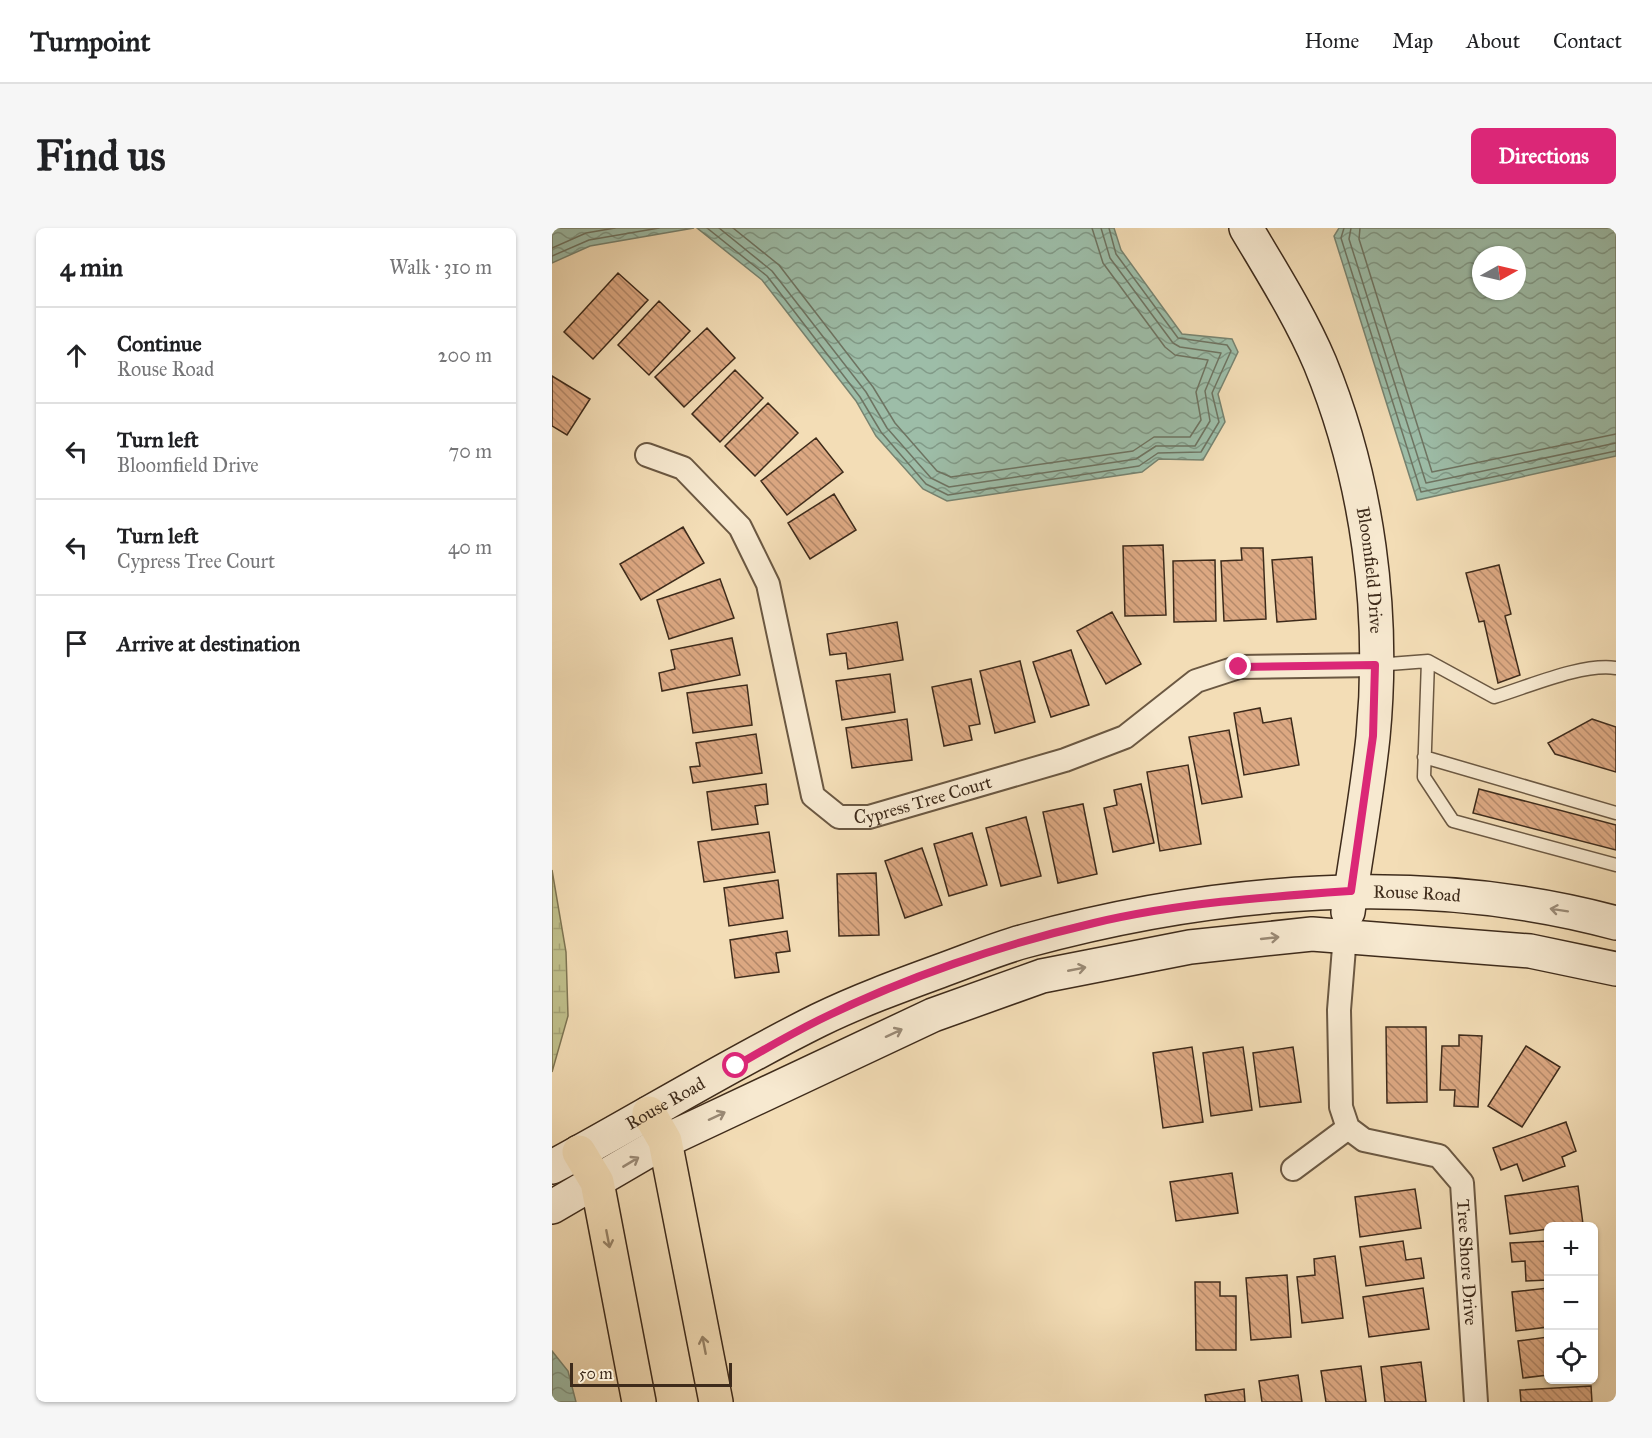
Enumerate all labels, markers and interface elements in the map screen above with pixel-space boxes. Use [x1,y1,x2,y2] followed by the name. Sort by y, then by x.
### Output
[30,24,150,59] text: Turnpoint
[1304,28,1359,54] text: Home
[1392,28,1433,54] text: Map
[1466,28,1520,54] text: About
[1553,28,1622,54] text: Contact
[1471,128,1616,184] button: Directions
[36,130,166,182] text: Find us
[1472,246,1526,300] north arrow
[60,251,123,283] text: 4 min
[389,255,492,279] text: Walk · 310 m
[117,330,202,357] text: Continue
[60,339,93,372] icon: ahead
[438,343,492,367] text: 200 m
[117,357,214,381] text: Rouse Road
[117,426,199,453] text: Turn left
[60,435,93,468] icon: left
[449,439,492,463] text: 70 m
[117,453,259,477] text: Bloomfield Drive
[1352,505,1387,634] street label: Bloomfield Drive
[117,522,199,549] text: Turn left
[60,531,93,564] icon: left
[448,535,492,559] text: 40 m
[117,549,275,573] text: Cypress Tree Court
[60,627,93,660] icon: arrive
[117,630,300,657] text: Arrive at destination
[1225,653,1251,679] route end
[854,771,995,828] street label: Cypress Tree Court
[1373,881,1462,907] street label: Rouse Road
[1550,904,1569,915] one-way arrow
[1259,933,1279,944] one-way arrow
[1067,963,1087,974] one-way arrow
[884,1026,902,1038] one-way arrow
[722,1052,748,1078] route start
[622,1072,709,1135] street label: Rouse Road
[708,1110,726,1122] one-way arrow
[622,1155,639,1167] one-way arrow
[1452,1198,1482,1326] street label: Tree Shore Drive
[1544,1222,1598,1384] map controls
[1544,1222,1598,1276] button: +
[603,1229,614,1249] one-way arrow
[1544,1276,1598,1330] button: −
[1544,1330,1598,1384] button: locate
[698,1335,709,1355] one-way arrow
[570,1360,732,1388] scale bar
[579,1364,613,1383] text: 50 m

